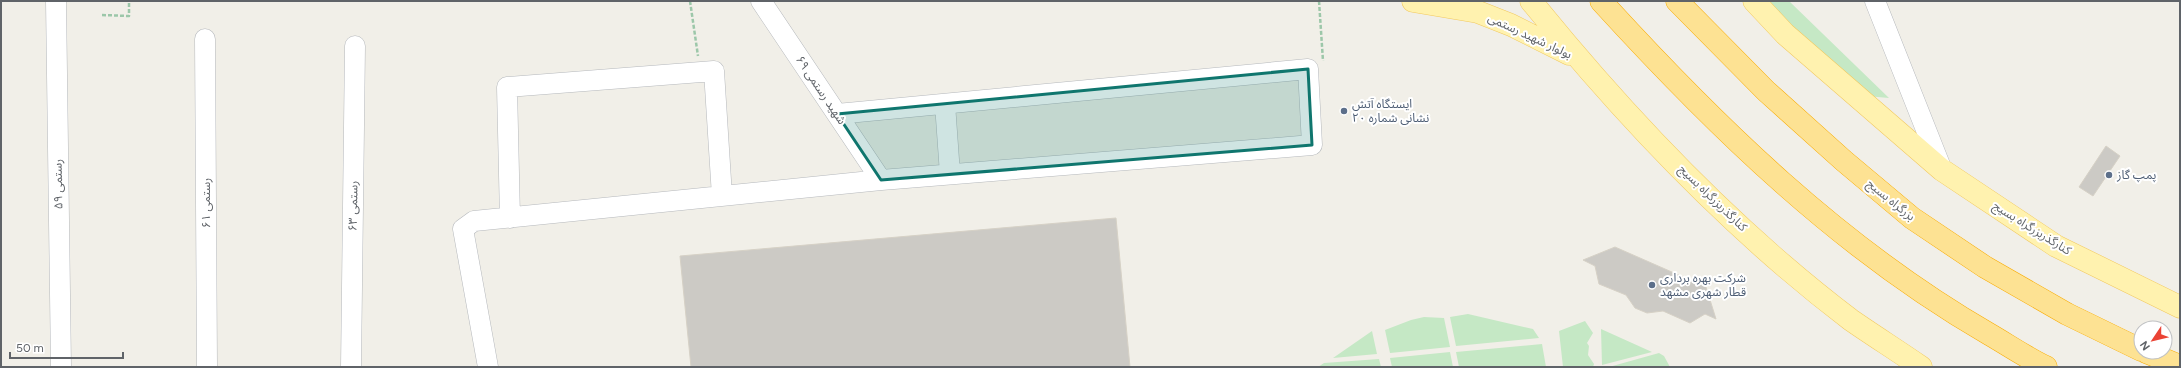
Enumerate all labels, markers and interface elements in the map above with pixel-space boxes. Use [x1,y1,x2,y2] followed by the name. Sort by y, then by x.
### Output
[1486,10,1574,62] street label: بولوار شهید رستمی
[793,53,849,127] street label: شهید رستمی ۶۹
[1352,97,1429,125] place label: ایستگاه آتش نشانی شماره ۲۰
[1339,106,1349,116] marker: ایستگاه آتش نشانی شماره ۲۰
[51,159,65,209] street label: رستمی ۵۹
[1675,162,1751,236] street label: کنارگذربزرگراه بسیج
[2116,168,2156,183] place label: پمپ گاز
[2104,170,2114,180] marker: پمپ گاز
[1863,176,1918,225] street label: بزرگراه بسیج
[199,178,213,228] street label: رستمی ۶۱
[346,181,360,231] street label: رستمی ۶۳
[1989,198,2075,260] street label: کنارگذربزرگراه بسیج
[1660,271,1746,299] place label: شرکت بهره برداری قطار شهری مشهد
[1647,280,1657,290] marker: شرکت بهره برداری قطار شهری مشهد
[2133,320,2173,360] north arrow
[10,334,123,360] scale bar
[2137,338,2153,353] text: N
[16,341,44,355] text: 50 m

